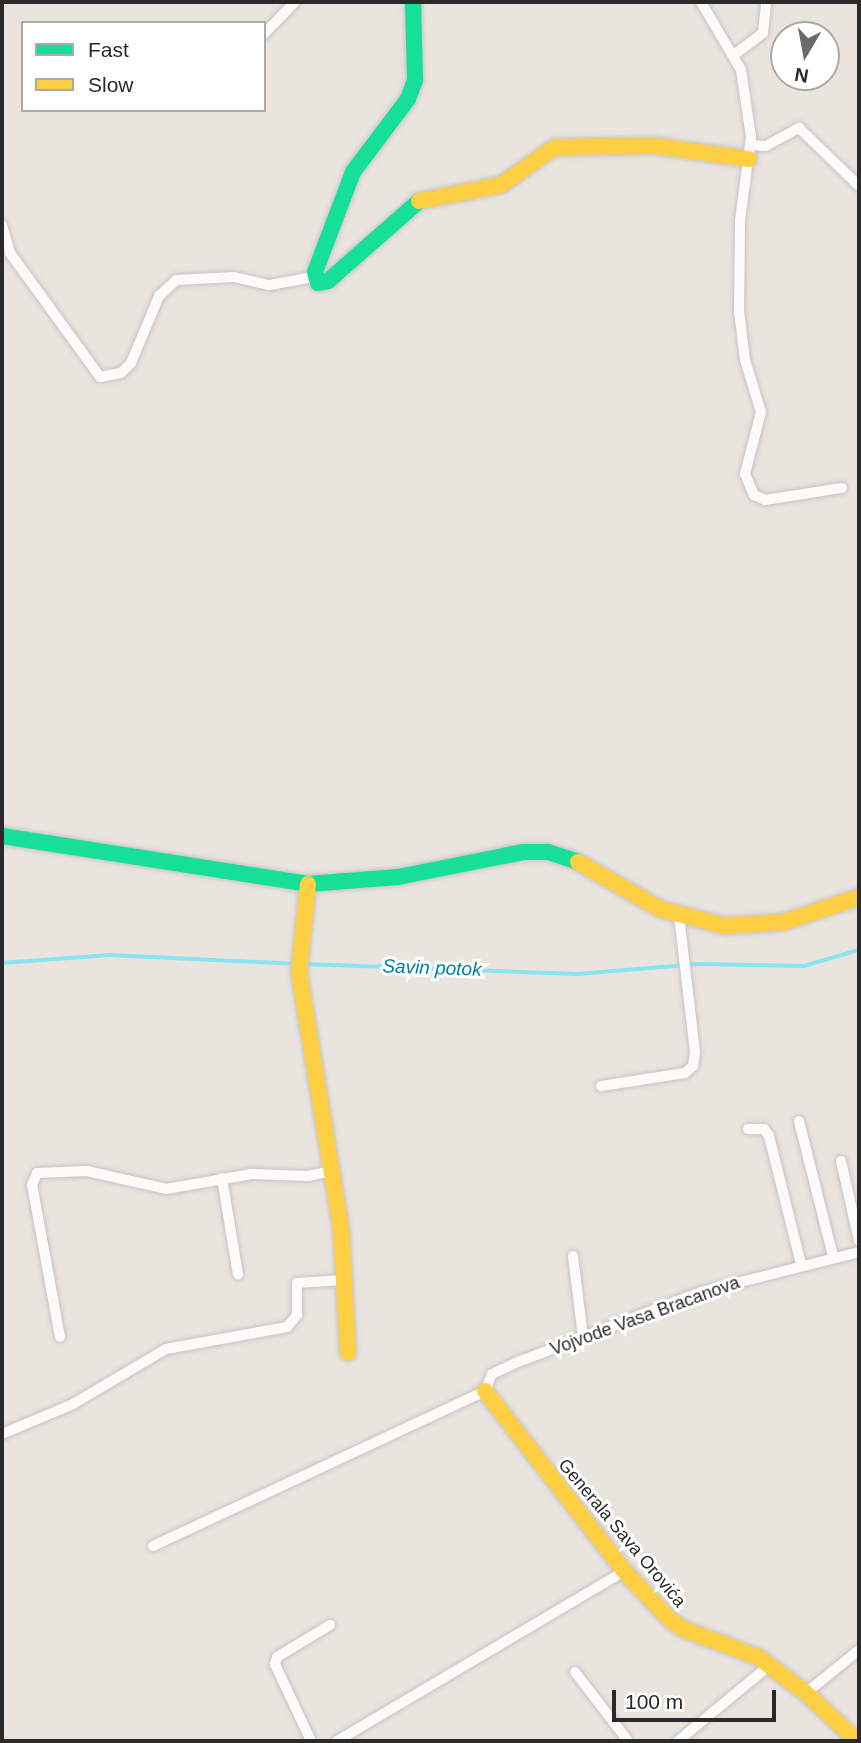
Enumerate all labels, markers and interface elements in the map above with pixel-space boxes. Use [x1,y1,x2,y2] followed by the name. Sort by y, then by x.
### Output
[21,21,266,112] legend
[770,21,840,91] north arrow
[88,38,129,61] text: Fast
[793,64,810,87] text: N
[88,73,134,96] text: Slow
[382,955,482,981] water label: Savin potok
[547,1272,743,1360] street label: Vojvode Vasa Bracanova
[554,1454,690,1612] street label: Generala Sava Orovića
[616,1676,780,1720] scale bar
[625,1690,683,1713] text: 100 m

